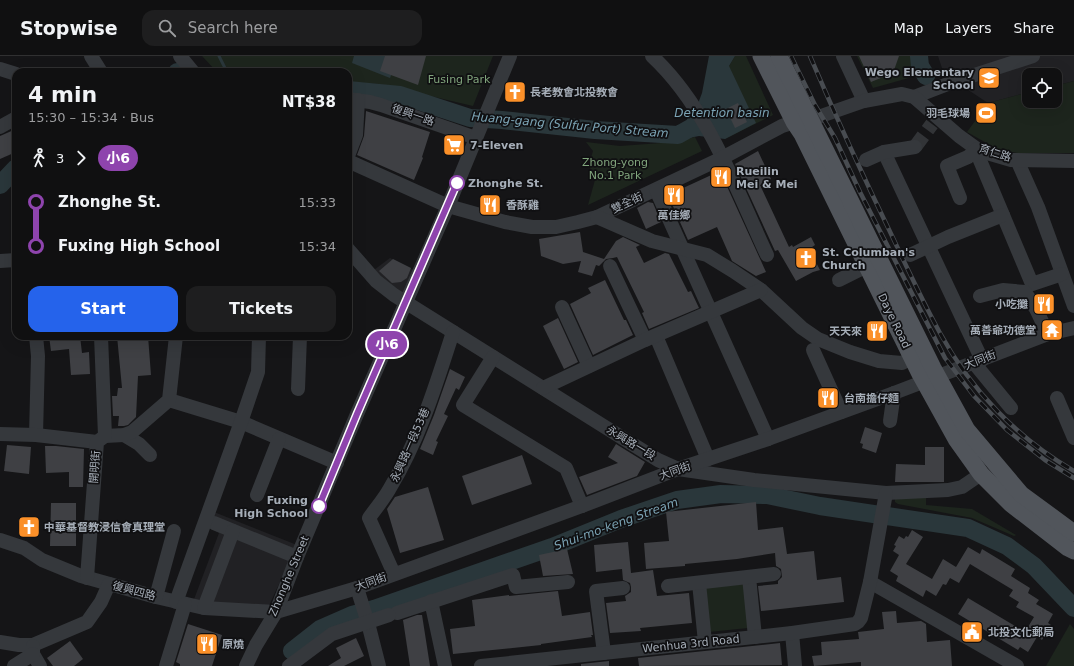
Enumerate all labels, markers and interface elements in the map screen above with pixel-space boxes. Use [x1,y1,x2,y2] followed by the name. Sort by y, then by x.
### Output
[142,10,422,46] search box
[20,17,118,39] text: Stopwise
[156,17,178,39] icon: search
[188,19,278,37] text: Search here
[894,20,923,36] text: Map
[945,20,992,36] text: Layers
[1014,20,1054,36] text: Share
[976,65,1002,91] school or university icon: Wego Elementary School
[865,66,974,92] place label: Wego Elementary School
[1022,68,1062,108] map controls
[1022,68,1062,108] button: locate
[428,73,491,86] park label: Fusing Park
[502,79,528,105] church icon: 長老教會北投教會
[28,82,97,107] text: 4 min
[530,86,618,99] place label: 長老教會北投教會
[282,93,336,111] text: NT$38
[973,100,999,126] sports icon: 羽毛球場
[390,102,436,128] street label: 復興一路
[674,106,770,120] water label: Detention basin
[926,107,970,120] place label: 羽毛球場
[471,109,669,141] water label: Huang-gang (Sulfur Port) Stream
[28,110,154,125] text: 15:30 – 15:34 · Bus
[441,132,467,158] supermarket icon: 7-Eleven
[470,139,523,152] place label: 7-Eleven
[977,142,1013,164] street label: 育仁路
[28,147,50,169] icon: walk
[70,147,92,169] icon: forward
[106,150,130,166] text: 小6
[56,151,64,166] text: 3
[582,156,648,182] park label: Zhong-yong No.1 Park
[708,164,734,190] restaurant icon: Rueilin Mei & Mei
[736,165,798,191] place label: Rueilin Mei & Mei
[449,175,465,191] marker: Zhonghe St.
[468,177,544,190] place label: Zhonghe St.
[661,182,687,208] restaurant icon: 萬佳鄉
[609,190,645,216] street label: 雙全街
[477,192,503,218] restaurant icon: 香酥雞
[58,193,161,211] text: Zhonghe St.
[299,195,336,210] text: 15:33
[506,199,539,212] place label: 香酥雞
[658,209,691,222] place label: 萬佳鄉
[58,237,220,255] text: Fuxing High School
[299,239,336,254] text: 15:34
[793,245,819,271] church icon: St. Columban's Church
[822,246,915,272] place label: St. Columban's Church
[28,286,178,332] button: Start
[186,286,336,332] button: Tickets
[875,291,913,351] street label: Daye Road
[1031,291,1057,317] restaurant icon: 小吃攤
[995,298,1028,311] place label: 小吃攤
[1039,317,1065,343] temple icon: 萬善爺功德堂
[864,318,890,344] restaurant icon: 天天來
[970,324,1036,337] place label: 萬善爺功德堂
[829,325,862,338] place label: 天天來
[369,331,405,357] line badge: 小6
[375,336,399,352] text: 小6
[962,348,998,372] street label: 大同街
[815,385,841,411] restaurant icon: 台南擔仔麵
[844,392,899,405] place label: 台南擔仔麵
[388,406,432,484] street label: 永興路一段53巷
[604,423,658,463] street label: 永興路一段
[87,450,103,484] street label: 開明街
[657,459,693,483] street label: 大同街
[234,494,308,520] place label: Fuxing High School
[552,495,680,553] water label: Shui-mo-keng Stream
[311,498,327,514] marker: Fuxing High School
[16,514,42,540] church icon: 中華基督教浸信會真理堂
[44,521,165,534] place label: 中華基督教浸信會真理堂
[266,533,312,618] street label: Zhonghe Street
[353,570,389,594] street label: 大同街
[111,579,157,603] street label: 復興四路
[959,619,985,645] public building icon: 北投文化郵局
[988,626,1054,639] place label: 北投文化郵局
[194,631,220,657] restaurant icon: 原燒
[642,632,740,656] street label: Wenhua 3rd Road
[222,638,244,651] place label: 原燒

